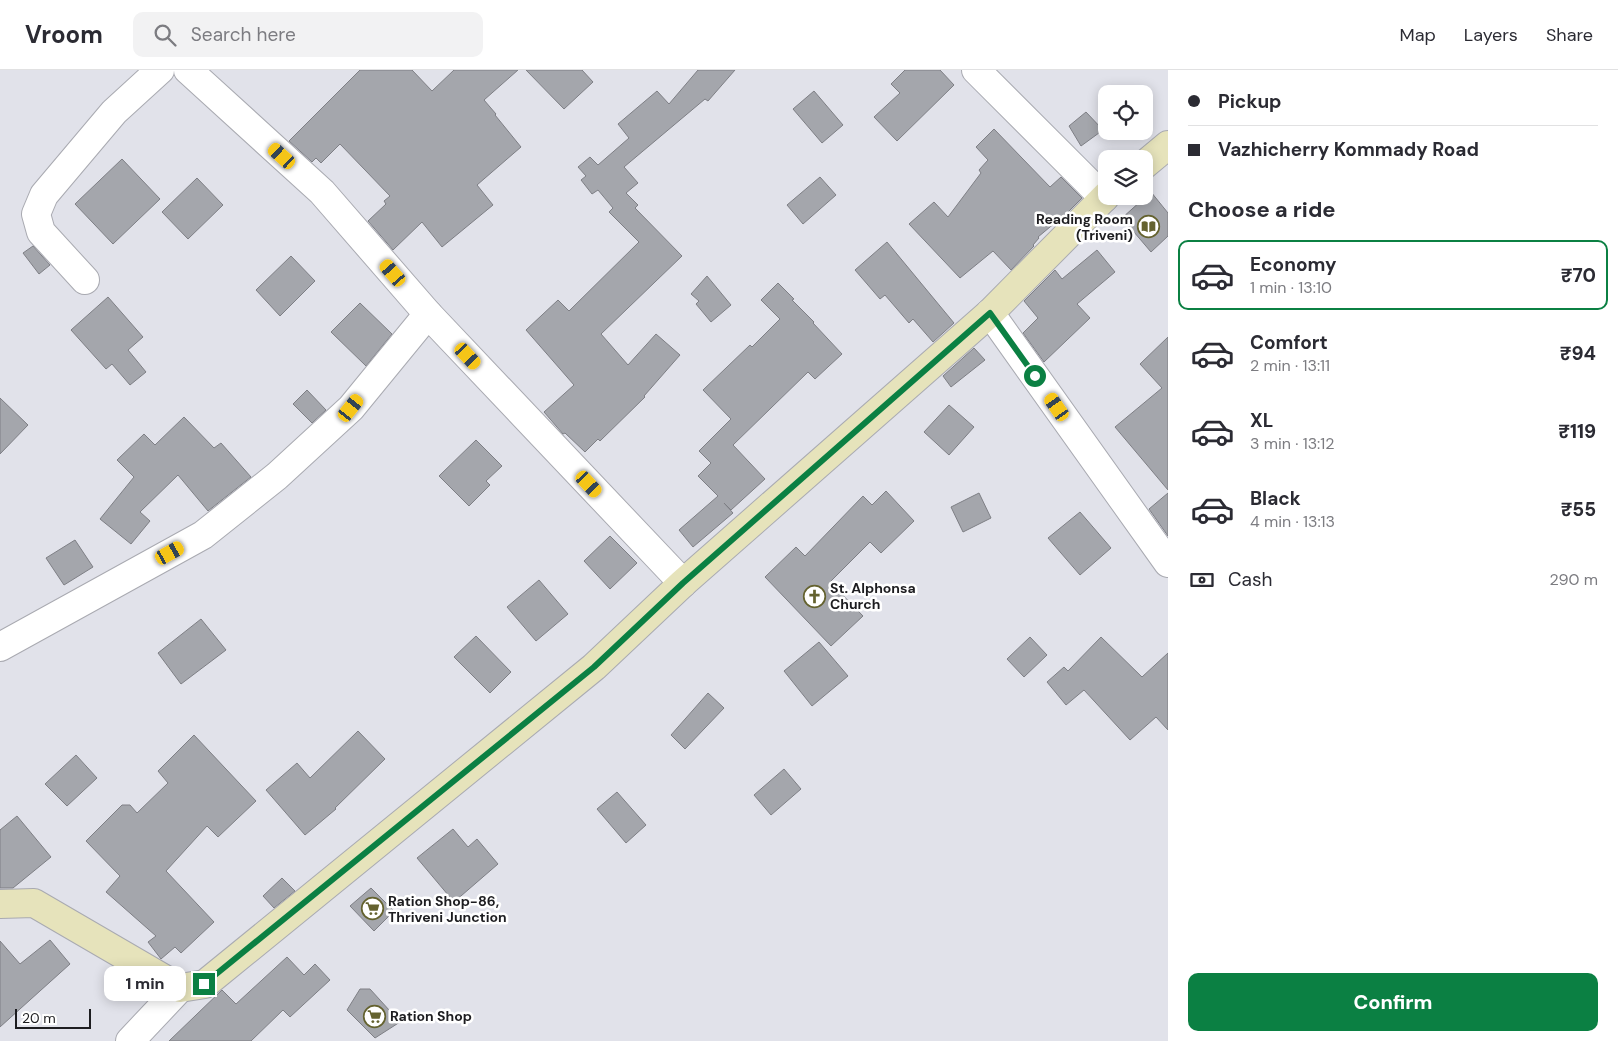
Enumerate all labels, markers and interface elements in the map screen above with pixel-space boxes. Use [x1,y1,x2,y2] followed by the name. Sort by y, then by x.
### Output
[133,12,483,57] search box
[25,19,103,50] text: Vroom
[151,21,179,49] icon: search
[191,22,296,47] text: Search here
[1400,23,1436,47] text: Map
[1464,23,1518,47] text: Layers
[1546,23,1593,47] text: Share
[1098,85,1153,205] map controls
[1098,85,1153,140] button: locate
[1218,89,1282,114] text: Pickup
[1218,137,1479,162] text: Vazhicherry Kommady Road
[265,140,298,172] car
[1098,150,1153,205] button: layers
[1188,195,1336,224] text: Choose a ride
[1036,210,1133,244] place label: Reading Room (Triveni)
[1137,215,1161,239] library icon: Reading Room (Triveni)
[1250,252,1337,277] text: Economy
[1190,253,1235,298] icon: car
[377,257,408,289] car
[1561,263,1596,288] text: ₹70
[1250,277,1332,298] text: 1 min · 13:10
[1250,330,1328,355] text: Comfort
[1190,331,1235,376] icon: car
[452,340,483,372] car
[1560,341,1596,366] text: ₹94
[1250,355,1330,376] text: 2 min · 13:11
[1024,365,1046,387] route start
[1042,390,1071,424] car
[335,392,366,424] car
[1250,408,1273,433] text: XL
[1190,409,1235,454] icon: car
[1558,419,1596,444] text: ₹119
[1250,433,1335,454] text: 3 min · 13:12
[573,468,604,500] car
[1250,486,1301,511] text: Black
[1190,487,1235,532] icon: car
[1561,497,1596,522] text: ₹55
[1250,511,1335,532] text: 4 min · 13:13
[153,539,186,567] car
[1188,566,1216,594] icon: cash
[1228,567,1272,592] text: Cash
[1549,569,1598,590] text: 290 m
[830,579,916,613] place label: St. Alphonsa Church
[802,584,826,608] church icon: St. Alphonsa Church
[388,892,507,926] place label: Ration Shop-86, Thriveni Junction
[360,897,384,921] supermarket icon: Ration Shop-86, Thriveni Junction
[104,966,186,1002] callout: 1 min
[125,973,165,994] text: 1 min
[193,973,215,995] route end
[1188,973,1598,1031] button: Confirm
[362,1004,386,1028] supermarket icon: Ration Shop
[15,1006,91,1029] scale bar
[390,1007,472,1025] place label: Ration Shop
[22,1009,56,1027] text: 20 m

